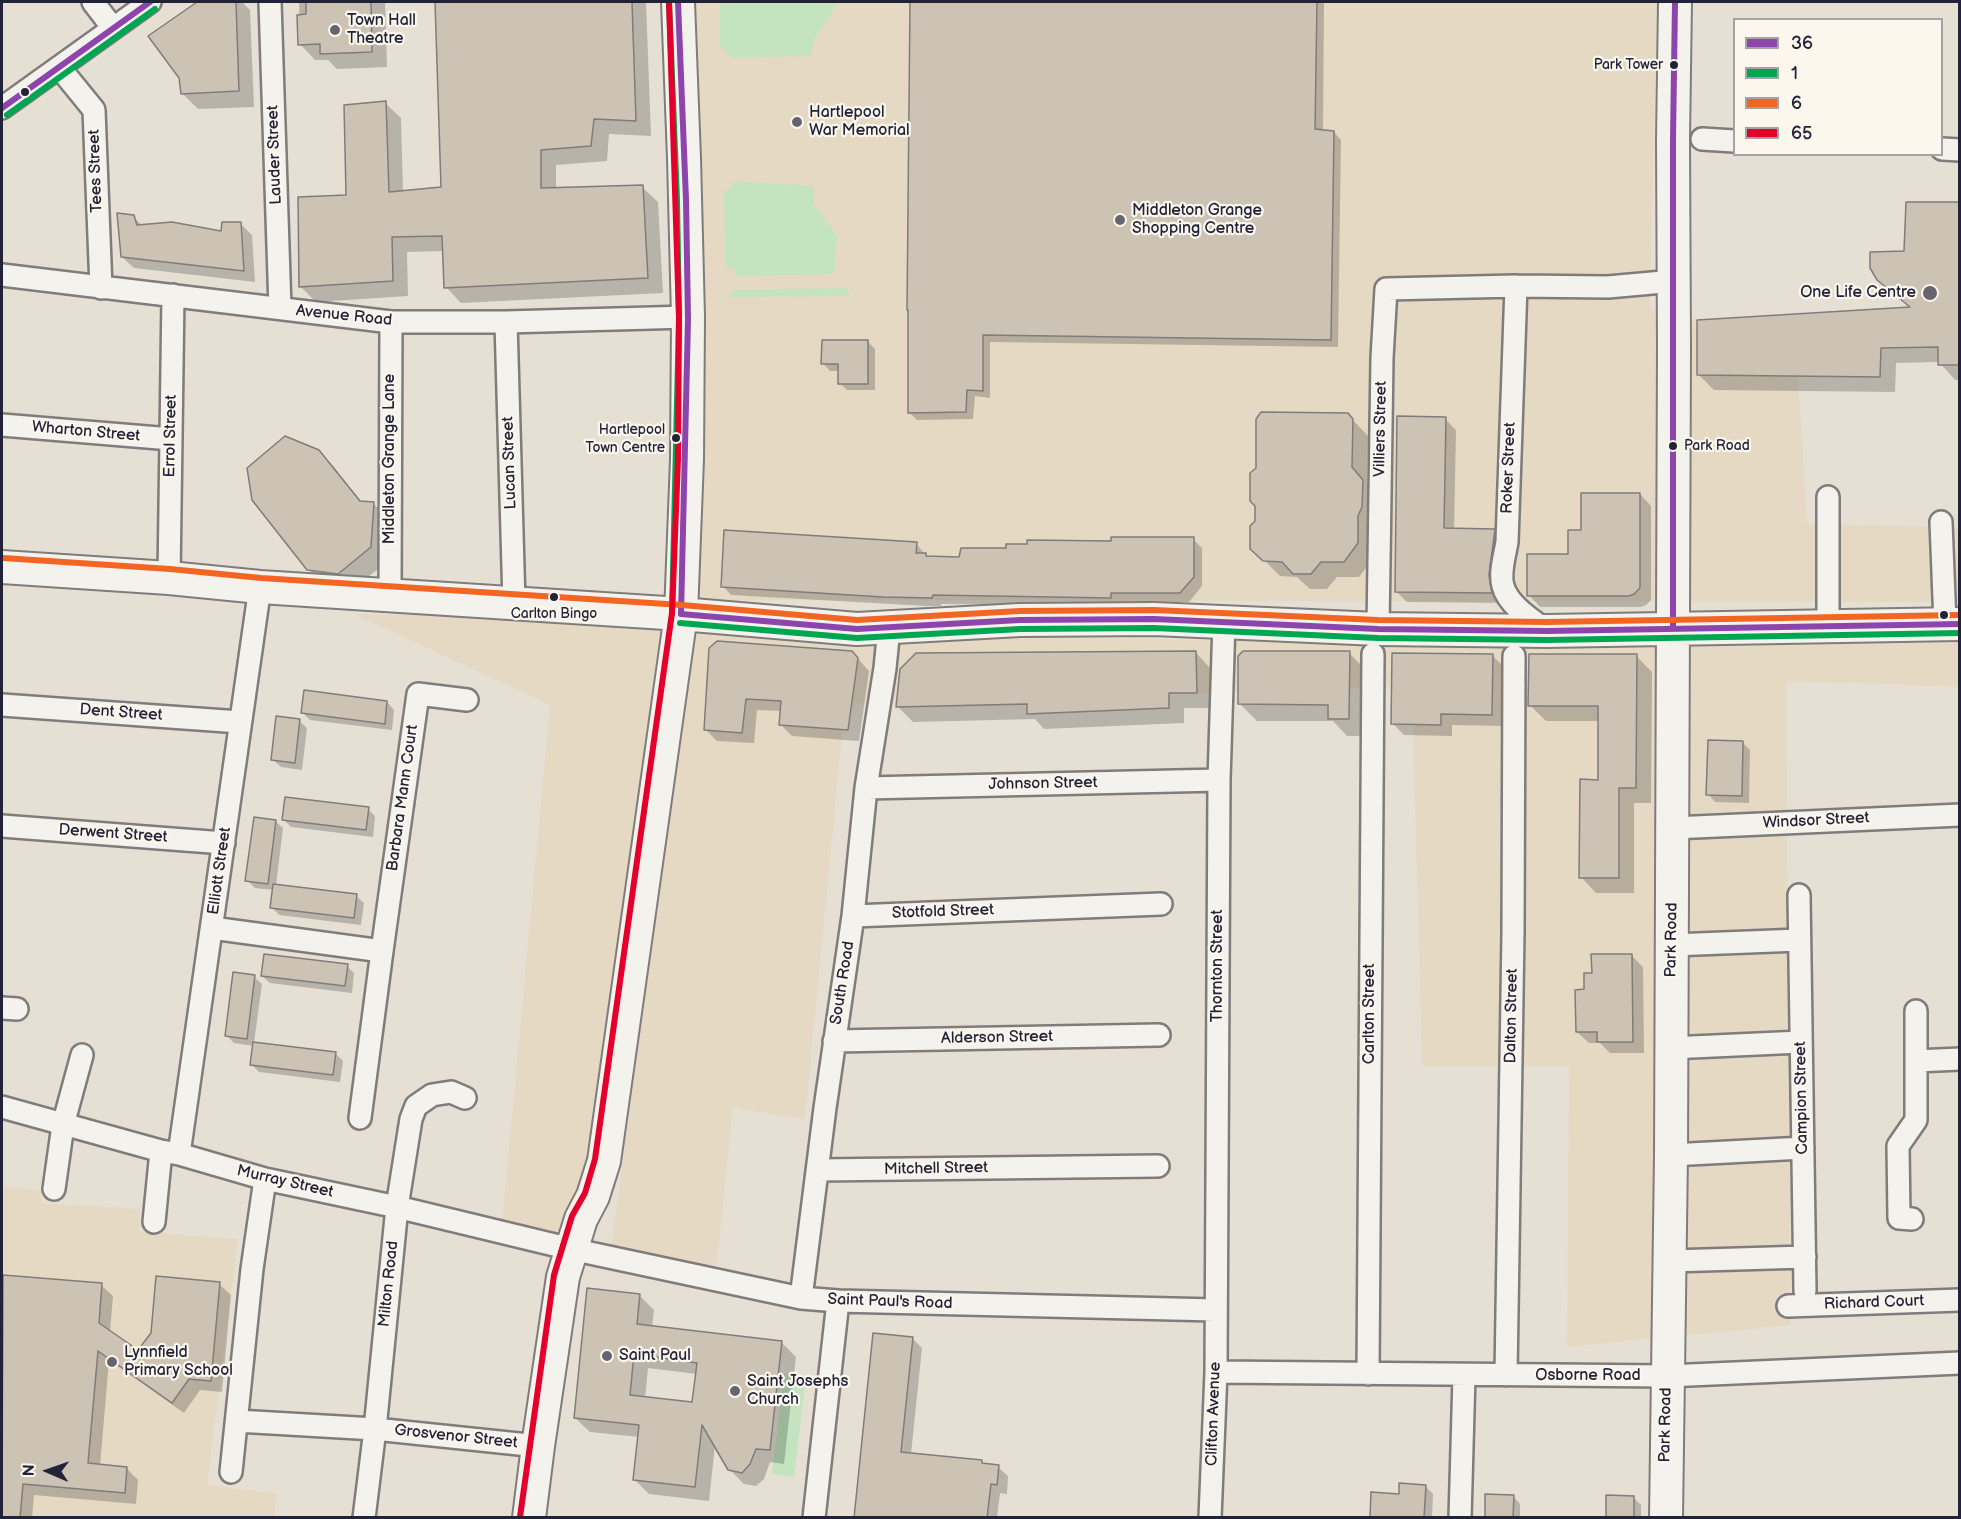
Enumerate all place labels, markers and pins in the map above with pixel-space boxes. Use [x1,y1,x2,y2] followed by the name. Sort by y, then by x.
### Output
[347,11,416,49] place label: Town Hall Theatre
[328,23,342,37] marker: Town Hall Theatre
[1594,57,1663,73] place label: Park Tower
[1668,59,1680,71] marker: Park Tower
[19,86,31,98] unlabelled marker
[809,103,910,141] place label: Hartlepool War Memorial
[790,115,804,129] marker: Hartlepool War Memorial
[1132,201,1262,239] place label: Middleton Grange Shopping Centre
[1113,213,1127,227] marker: Middleton Grange Shopping Centre
[1800,283,1916,303] place label: One Life Centre
[1921,284,1939,302] marker: One Life Centre
[586,422,665,454] place label: Hartlepool Town Centre
[670,432,682,444] marker: Hartlepool Town Centre
[1684,438,1750,454] place label: Park Road
[1667,440,1679,452] marker: Park Road
[548,591,560,603] marker: Carlton Bingo
[511,606,597,622] place label: Carlton Bingo
[1938,609,1950,621] unlabelled marker
[124,1343,233,1381] place label: Lynnfield Primary School
[619,1346,691,1366] place label: Saint Paul
[600,1349,614,1363] marker: Saint Paul
[105,1355,119,1369] marker: Lynnfield Primary School
[747,1372,848,1410] place label: Saint Josephs Church
[728,1384,742,1398] marker: Saint Josephs Church

